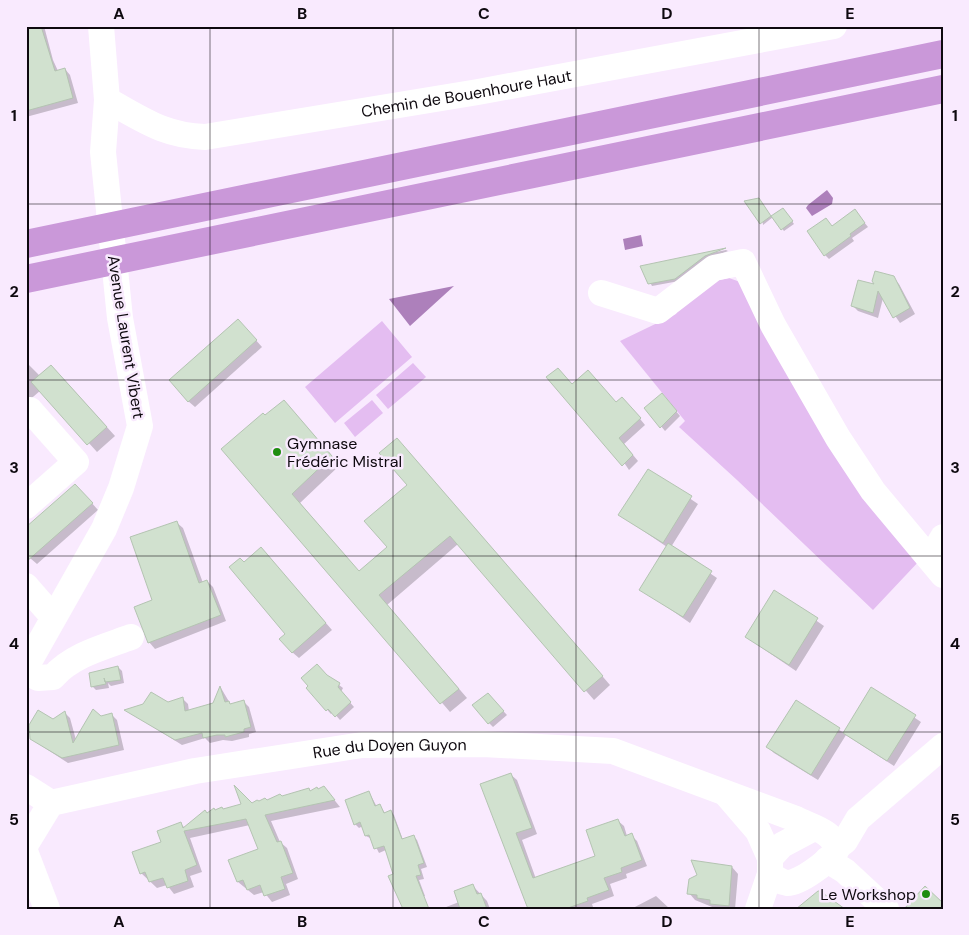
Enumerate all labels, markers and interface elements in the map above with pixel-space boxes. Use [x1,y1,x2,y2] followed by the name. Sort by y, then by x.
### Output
[113,3,125,24] text: A
[297,3,307,24] text: B
[478,3,490,24] text: C
[661,3,673,24] text: D
[845,3,855,24] text: E
[359,64,573,122] street label: Chemin de Bouenhoure Haut
[11,105,17,126] text: 1
[952,105,958,126] text: 1
[103,254,149,420] street label: Avenue Laurent Vibert
[9,281,19,302] text: 2
[950,281,960,302] text: 2
[287,433,402,472] place label: Gymnase Frédéric Mistral
[271,446,283,458] marker: Gymnase Frédéric Mistral
[9,457,19,478] text: 3
[950,457,960,478] text: 3
[9,633,19,654] text: 4
[950,633,960,654] text: 4
[311,734,467,763] street label: Rue du Doyen Guyon
[9,809,19,830] text: 5
[950,809,960,830] text: 5
[820,884,916,905] place label: Le Workshop
[920,888,932,900] marker: Le Workshop
[113,911,125,932] text: A
[297,911,307,932] text: B
[478,911,490,932] text: C
[661,911,673,932] text: D
[845,911,855,932] text: E

